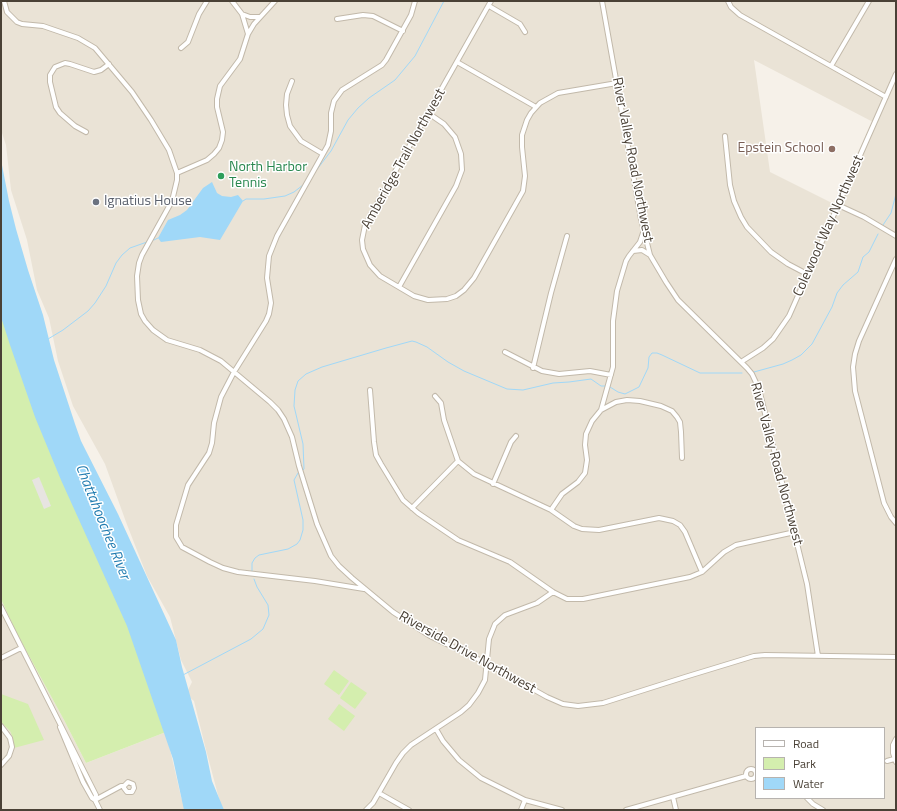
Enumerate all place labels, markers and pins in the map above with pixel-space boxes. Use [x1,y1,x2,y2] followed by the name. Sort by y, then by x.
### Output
[737,141,824,157] place label: Epstein School
[827,144,837,154] marker: Epstein School
[229,160,307,192] place label: North Harbor Tennis
[216,171,226,181] marker: North Harbor Tennis
[104,194,192,210] place label: Ignatius House
[91,197,101,207] marker: Ignatius House

